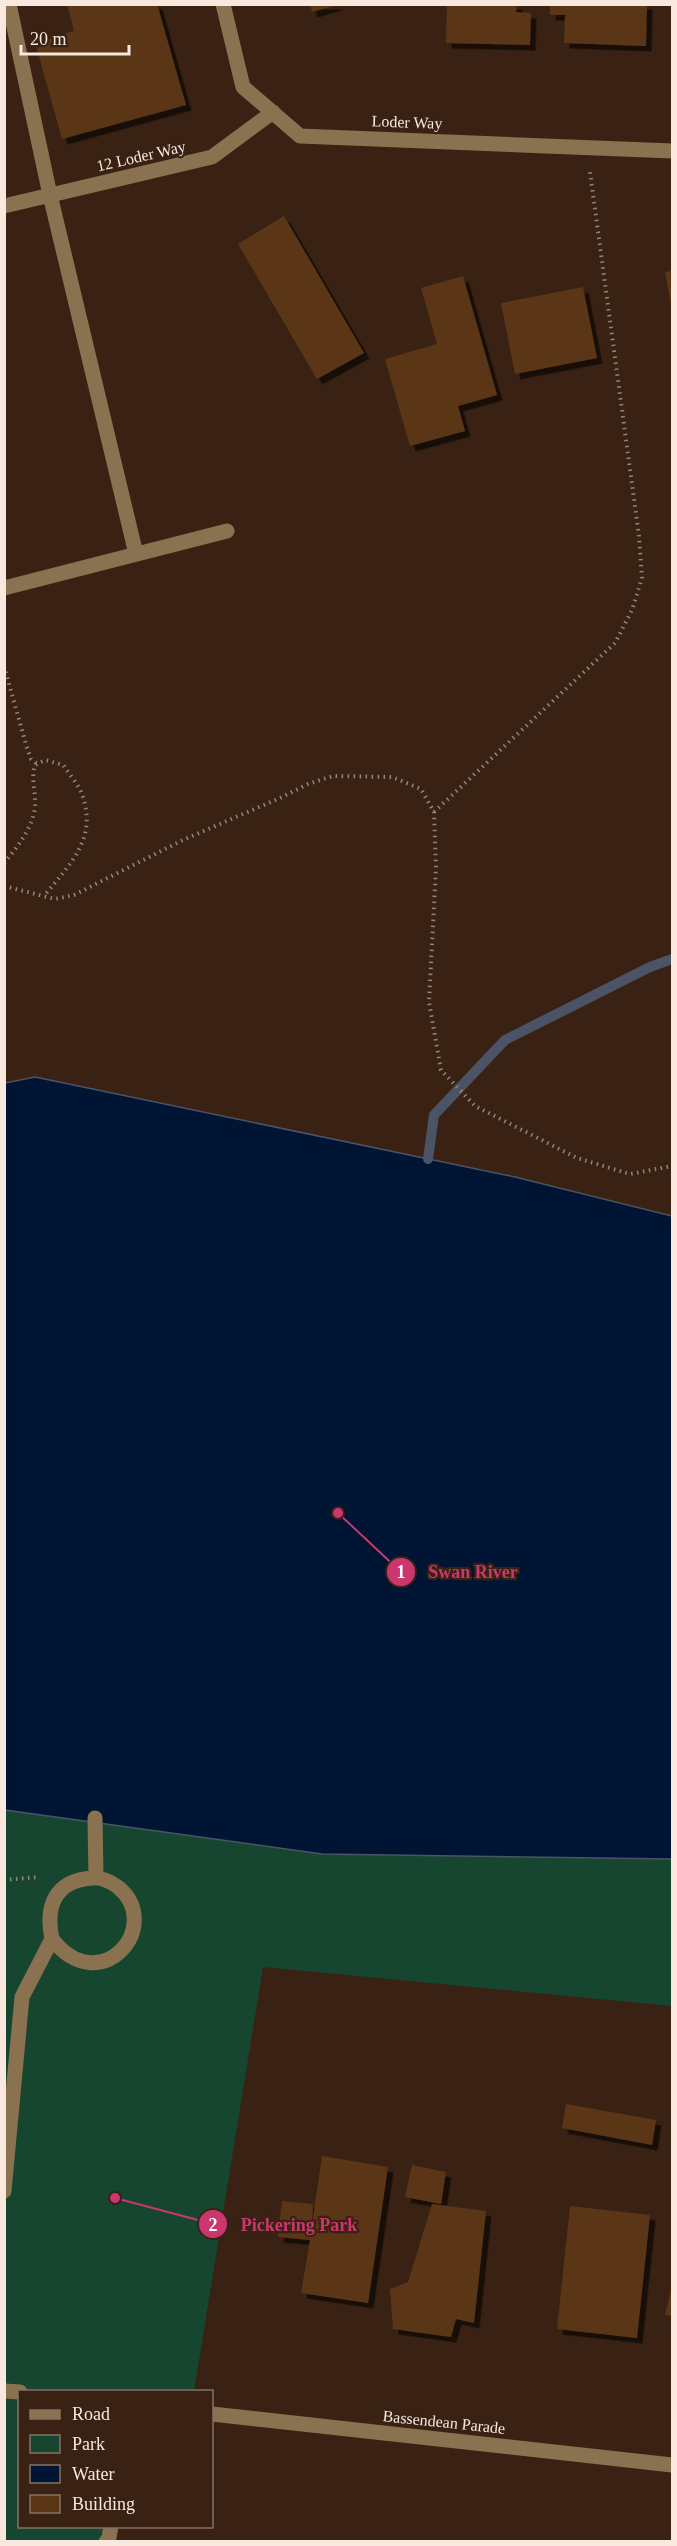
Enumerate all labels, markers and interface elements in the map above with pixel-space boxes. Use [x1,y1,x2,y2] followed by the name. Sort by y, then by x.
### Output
[21,18,129,56] scale bar
[30,29,67,49] text: 20 m
[371,112,443,133] street label: Loder Way
[95,138,187,175] street label: 12 Loder Way
[386,1554,530,1590] callout: Swan River
[397,1562,406,1582] text: 1
[428,1562,518,1582] text: Swan River
[198,2206,369,2242] callout: Pickering Park
[209,2215,218,2235] text: 2
[241,2215,357,2235] text: Pickering Park
[18,2390,213,2528] legend
[72,2404,110,2424] text: Road
[382,2407,506,2437] street label: Bassendean Parade
[72,2434,105,2454] text: Park
[72,2464,115,2484] text: Water
[72,2494,135,2514] text: Building

